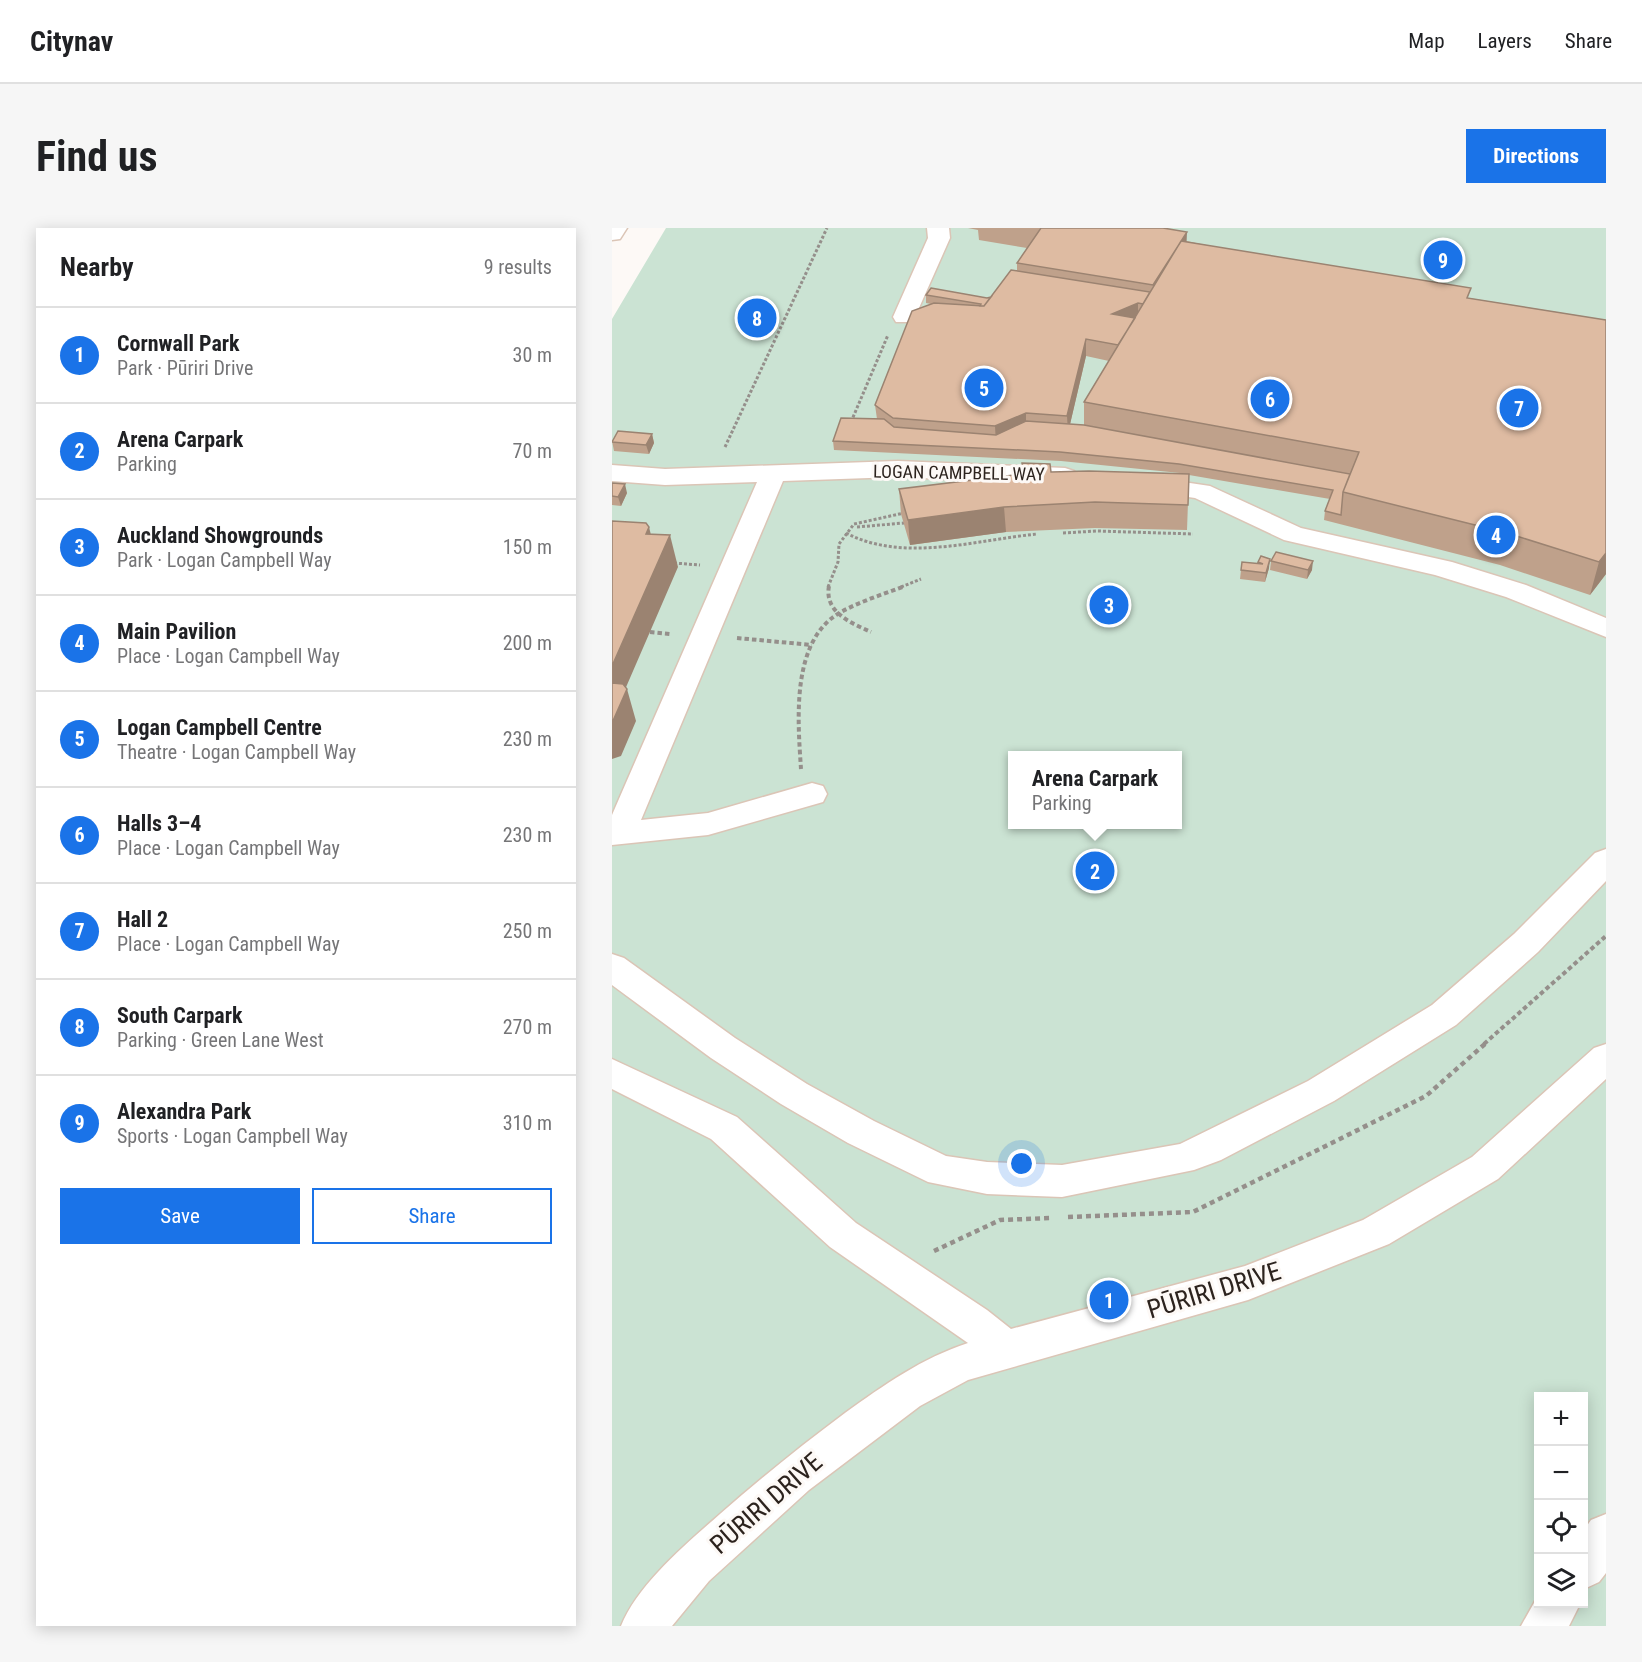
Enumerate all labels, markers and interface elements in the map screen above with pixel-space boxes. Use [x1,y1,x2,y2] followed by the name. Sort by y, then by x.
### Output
[30,25,113,58] text: Citynav
[1408,29,1445,53] text: Map
[1478,29,1532,53] text: Layers
[1565,29,1612,53] text: Share
[1466,129,1606,183] button: Directions
[36,132,157,181] text: Find us
[1424,237,1462,282] pin: 9
[60,252,134,282] text: Nearby
[484,255,552,279] text: 9 results
[738,296,776,340] pin: 8
[117,331,240,356] text: Cornwall Park
[74,343,85,367] text: 1
[513,343,552,367] text: 30 m
[117,356,253,380] text: Park · Pūriri Drive
[964,366,1004,410] pin: 5
[1250,376,1290,422] pin: 6
[1500,386,1538,430] pin: 7
[117,427,243,452] text: Arena Carpark
[74,439,85,463] text: 2
[513,439,552,463] text: 70 m
[117,452,177,476] text: Parking
[873,461,1046,485] street label: LOGAN CAMPBELL WAY
[1476,512,1516,558] pin: 4
[117,523,323,548] text: Auckland Showgrounds
[74,535,85,559] text: 3
[503,535,552,559] text: 150 m
[117,548,332,572] text: Park · Logan Campbell Way
[1090,582,1128,628] pin: 3
[117,619,236,644] text: Main Pavilion
[74,631,85,655] text: 4
[503,631,552,655] text: 200 m
[117,644,340,668] text: Place · Logan Campbell Way
[117,715,322,740] text: Logan Campbell Centre
[74,727,85,751] text: 5
[503,727,552,751] text: 230 m
[117,740,356,764] text: Theatre · Logan Campbell Way
[1008,751,1182,829] popup
[1032,766,1158,791] text: Arena Carpark
[1032,791,1092,815] text: Parking
[117,811,201,836] text: Halls 3–4
[74,823,85,847] text: 6
[503,823,552,847] text: 230 m
[117,836,340,860] text: Place · Logan Campbell Way
[1076,848,1114,894] pin: 2
[117,907,168,932] text: Hall 2
[74,919,85,943] text: 7
[503,919,552,943] text: 250 m
[117,932,340,956] text: Place · Logan Campbell Way
[117,1003,243,1028] text: South Carpark
[74,1015,85,1039] text: 8
[503,1015,552,1039] text: 270 m
[117,1028,324,1052] text: Parking · Green Lane West
[117,1099,251,1124] text: Alexandra Park
[74,1111,85,1135] text: 9
[503,1111,552,1135] text: 310 m
[117,1124,348,1148] text: Sports · Logan Campbell Way
[1007,1149,1036,1178] your location
[60,1188,300,1244] button: Save
[312,1188,552,1244] button: Share
[1144,1255,1284,1325] street label: PŪRIRI DRIVE
[1090,1278,1128,1322] pin: 1
[1534,1392,1588,1608] map controls
[1534,1392,1588,1446] button: +
[704,1446,828,1560] street label: PŪRIRI DRIVE
[1534,1446,1588,1500] button: −
[1534,1500,1588,1554] button: locate
[1534,1554,1588,1608] button: layers

